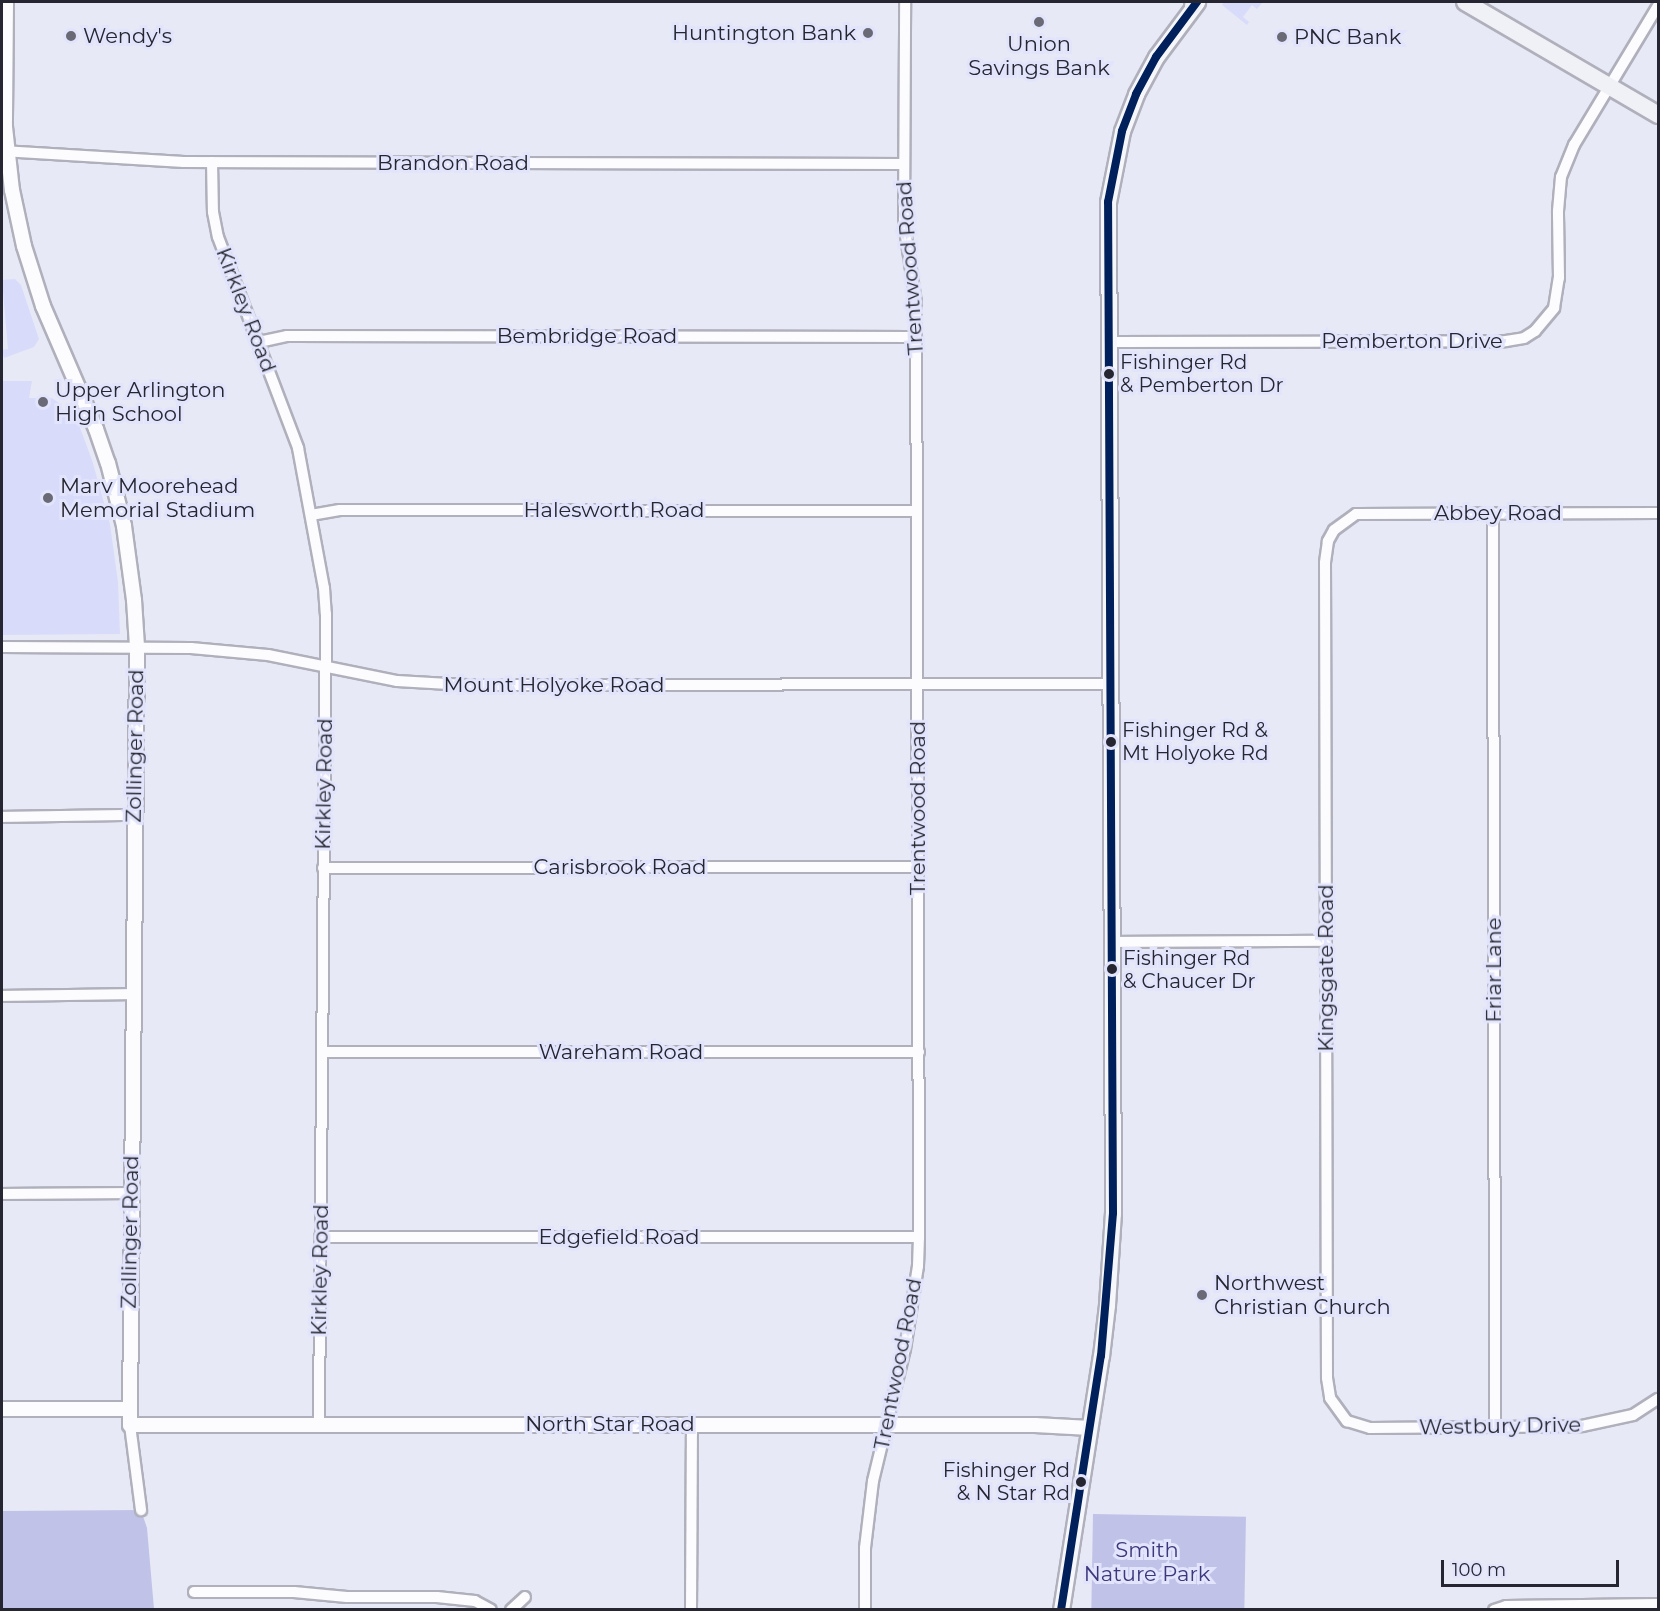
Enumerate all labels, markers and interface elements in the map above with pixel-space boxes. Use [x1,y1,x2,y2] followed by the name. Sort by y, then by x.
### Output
[1032,15,1046,29] marker: Union Savings Bank
[672,20,856,46] place label: Huntington Bank
[83,23,172,49] place label: Wendy's
[1294,24,1401,50] place label: PNC Bank
[861,26,875,40] marker: Huntington Bank
[64,29,78,43] marker: Wendy's
[1275,30,1289,44] marker: PNC Bank
[968,31,1110,81] place label: Union Savings Bank
[377,150,529,176] street label: Brandon Road
[891,180,929,356] street label: Trentwood Road
[211,244,281,376] street label: Kirkley Road
[497,323,677,349] street label: Bembridge Road
[1321,328,1503,354] street label: Pemberton Drive
[1120,350,1284,397] place label: Fishinger Rd & Pemberton Dr
[1103,368,1115,380] marker: Fishinger Rd & Pemberton Dr
[55,377,225,427] place label: Upper Arlington High School
[36,395,50,409] marker: Upper Arlington High School
[60,473,255,523] place label: Marv Moorehead Memorial Stadium
[41,491,55,505] marker: Marv Moorehead Memorial Stadium
[523,497,705,523] street label: Halesworth Road
[1434,500,1562,526] street label: Abbey Road
[121,669,149,823] street label: Zollinger Road
[444,672,664,698] street label: Mount Holyoke Road
[310,718,338,850] street label: Kirkley Road
[1122,718,1269,765] place label: Fishinger Rd & Mt Holyoke Rd
[905,721,931,895] street label: Trentwood Road
[1105,736,1117,748] marker: Fishinger Rd & Mt Holyoke Rd
[534,854,706,880] street label: Carisbrook Road
[1313,884,1339,1052] street label: Kingsgate Road
[1481,918,1507,1022] street label: Friar Lane
[1123,946,1256,993] place label: Fishinger Rd & Chaucer Dr
[1106,963,1118,975] marker: Fishinger Rd & Chaucer Dr
[539,1039,703,1065] street label: Wareham Road
[116,1155,144,1309] street label: Zollinger Road
[306,1204,334,1336] street label: Kirkley Road
[539,1224,699,1250] street label: Edgefield Road
[1214,1270,1391,1320] place label: Northwest Christian Church
[869,1276,927,1452] street label: Trentwood Road
[1195,1288,1209,1302] marker: Northwest Christian Church
[525,1411,695,1437] street label: North Star Road
[1419,1412,1581,1440] street label: Westbury Drive
[943,1458,1070,1505] place label: Fishinger Rd & N Star Rd
[1075,1476,1087,1488] marker: Fishinger Rd & N Star Rd
[1084,1537,1210,1587] park label: Smith Nature Park
[1444,1548,1622,1586] scale bar
[1452,1559,1506,1581] text: 100 m

